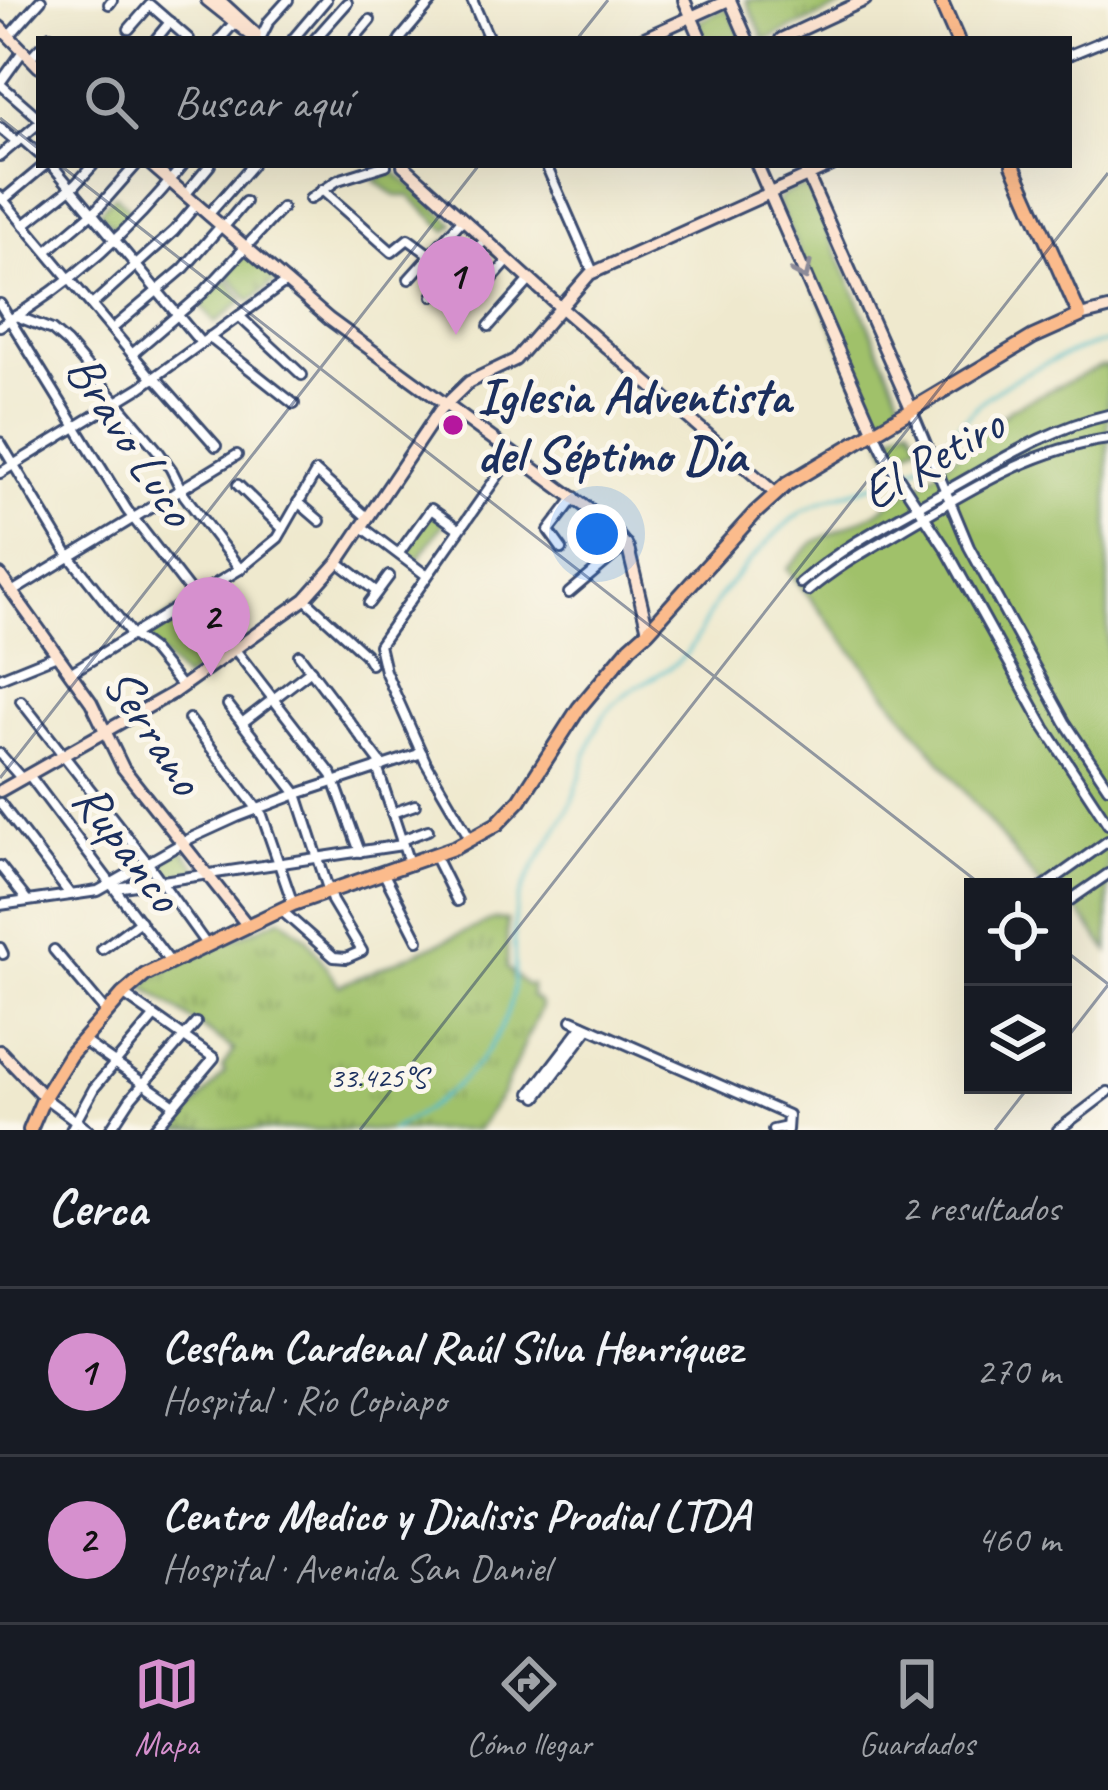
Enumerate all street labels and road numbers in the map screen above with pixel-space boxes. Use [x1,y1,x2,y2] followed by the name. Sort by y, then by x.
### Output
[52,342,212,540] street label: Bravo Luco
[849,390,1017,524] street label: El Retiro
[89,656,220,809] street label: Serrano
[59,770,199,926] street label: Rupanco

